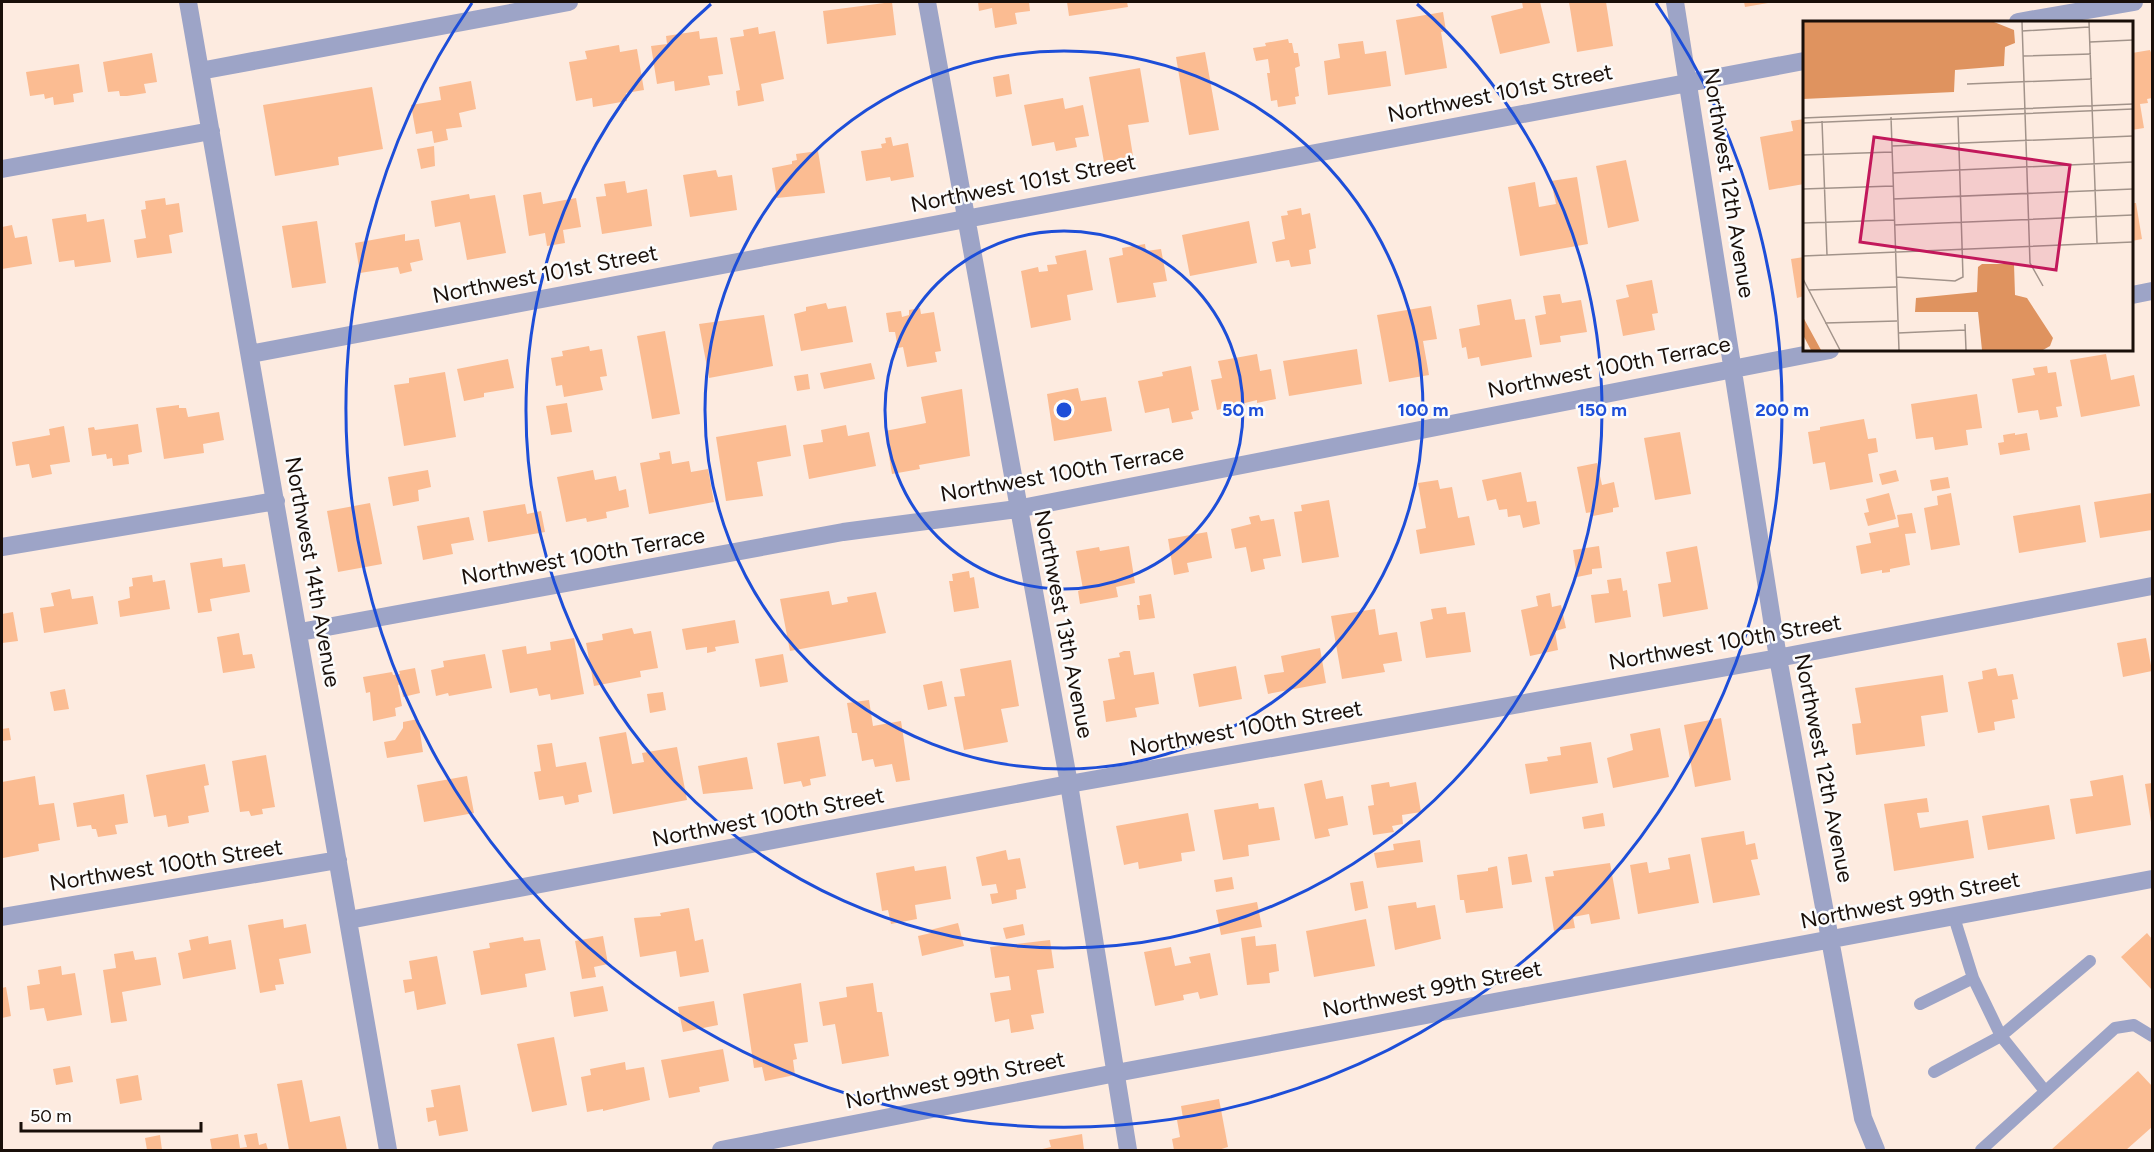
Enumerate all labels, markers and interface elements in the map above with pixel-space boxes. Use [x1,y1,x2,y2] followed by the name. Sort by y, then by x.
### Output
[1803,21,2133,351] inset map
[1385,58,1615,128] street label: Northwest 101st Street
[1697,66,1761,300] street label: Northwest 12th Avenue
[908,148,1138,218] street label: Northwest 101st Street
[430,239,660,309] street label: Northwest 101st Street
[1485,330,1733,404] street label: Northwest 100th Terrace
[1222,399,1264,421] text: 50 m
[1398,399,1448,421] text: 100 m
[1577,399,1627,421] text: 150 m
[1755,399,1809,421] text: 200 m
[1054,400,1074,420] centre of rings
[938,438,1186,508] street label: Northwest 100th Terrace
[279,455,347,689] street label: Northwest 14th Avenue
[1029,507,1099,741] street label: Northwest 13th Avenue
[459,521,707,591] street label: Northwest 100th Terrace
[1607,608,1843,676] street label: Northwest 100th Street
[1789,651,1859,885] street label: Northwest 12th Avenue
[1128,694,1364,762] street label: Northwest 100th Street
[650,781,886,853] street label: Northwest 100th Street
[48,833,284,897] street label: Northwest 100th Street
[1798,865,2022,935] street label: Northwest 99th Street
[1320,954,1544,1024] street label: Northwest 99th Street
[843,1045,1067,1115] street label: Northwest 99th Street
[21,1095,201,1133] scale bar
[30,1105,72,1127] text: 50 m

